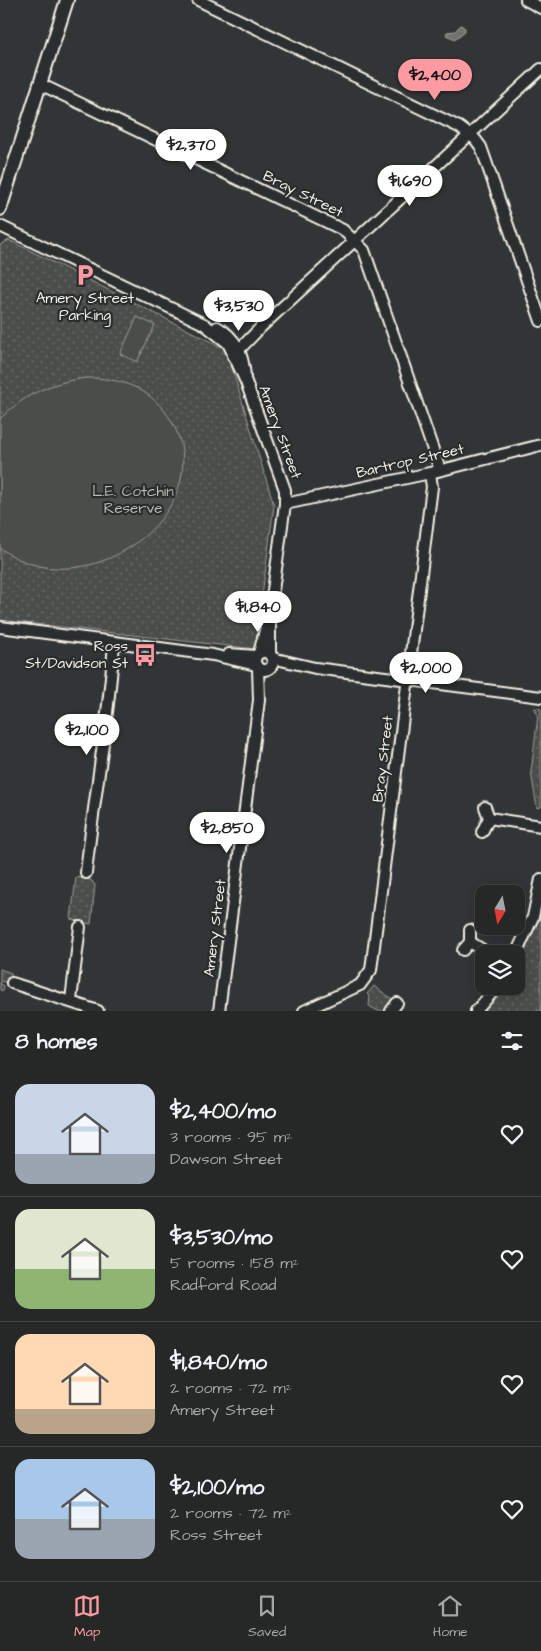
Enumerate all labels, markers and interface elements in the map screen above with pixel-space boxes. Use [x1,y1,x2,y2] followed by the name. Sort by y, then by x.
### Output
[394,58,476,101] pin: $2,400
[409,64,461,86] text: $2,400
[150,128,232,171] pin: $2,370
[167,134,215,156] text: $2,370
[369,164,451,207] pin: $1,690
[259,165,347,223] street label: Bray Street
[388,170,432,192] text: $1,690
[72,262,98,288] parking icon: Amery Street Parking
[36,288,134,327] place label: Amery Street Parking
[198,290,280,332] pin: $3,530
[214,295,264,317] text: $3,530
[252,382,307,482] street label: Amery Street
[354,438,466,484] street label: Bartrop Street
[92,481,174,519] park label: L.E. Cotchin Reserve
[217,590,299,633] pin: $1,840
[235,596,281,618] text: $1,840
[25,636,128,674] place label: Ross St/Davidson St
[132,642,158,668] bus stop icon: Ross St/Davidson St
[385,652,467,694] pin: $2,000
[400,657,452,679] text: $2,000
[46,714,128,756] pin: $2,100
[367,714,400,804] street label: Bray Street
[65,719,109,741] text: $2,100
[186,812,268,854] pin: $2,850
[201,817,253,839] text: $2,850
[199,878,232,978] street label: Amery Street
[475,885,525,935] north arrow
[475,885,525,995] map controls
[475,945,525,995] button: layers
[15,1027,97,1056] text: 8 homes
[498,1027,526,1055] icon: filters
[170,1097,276,1126] text: $2,400/mo
[55,1104,115,1164] icon: home
[498,1120,526,1148] icon: heart
[170,1126,292,1148] text: 3 rooms · 95 m²
[170,1148,282,1170] text: Dawson Street
[170,1223,273,1252] text: $3,530/mo
[55,1229,115,1289] icon: home
[498,1245,526,1273] icon: heart
[170,1252,299,1274] text: 5 rooms · 158 m²
[170,1274,276,1296] text: Radford Road
[170,1348,267,1377] text: $1,840/mo
[55,1354,115,1414] icon: home
[498,1370,526,1398] icon: heart
[170,1377,292,1399] text: 2 rooms · 72 m²
[170,1399,275,1421] text: Amery Street
[170,1473,264,1502] text: $2,100/mo
[55,1479,115,1539] icon: home
[498,1495,526,1523] icon: heart
[170,1502,292,1524] text: 2 rooms · 72 m²
[170,1524,262,1546] text: Ross Street
[73,1592,101,1642] tab: Map
[248,1592,286,1642] tab: Saved
[433,1592,468,1642] tab: Home

